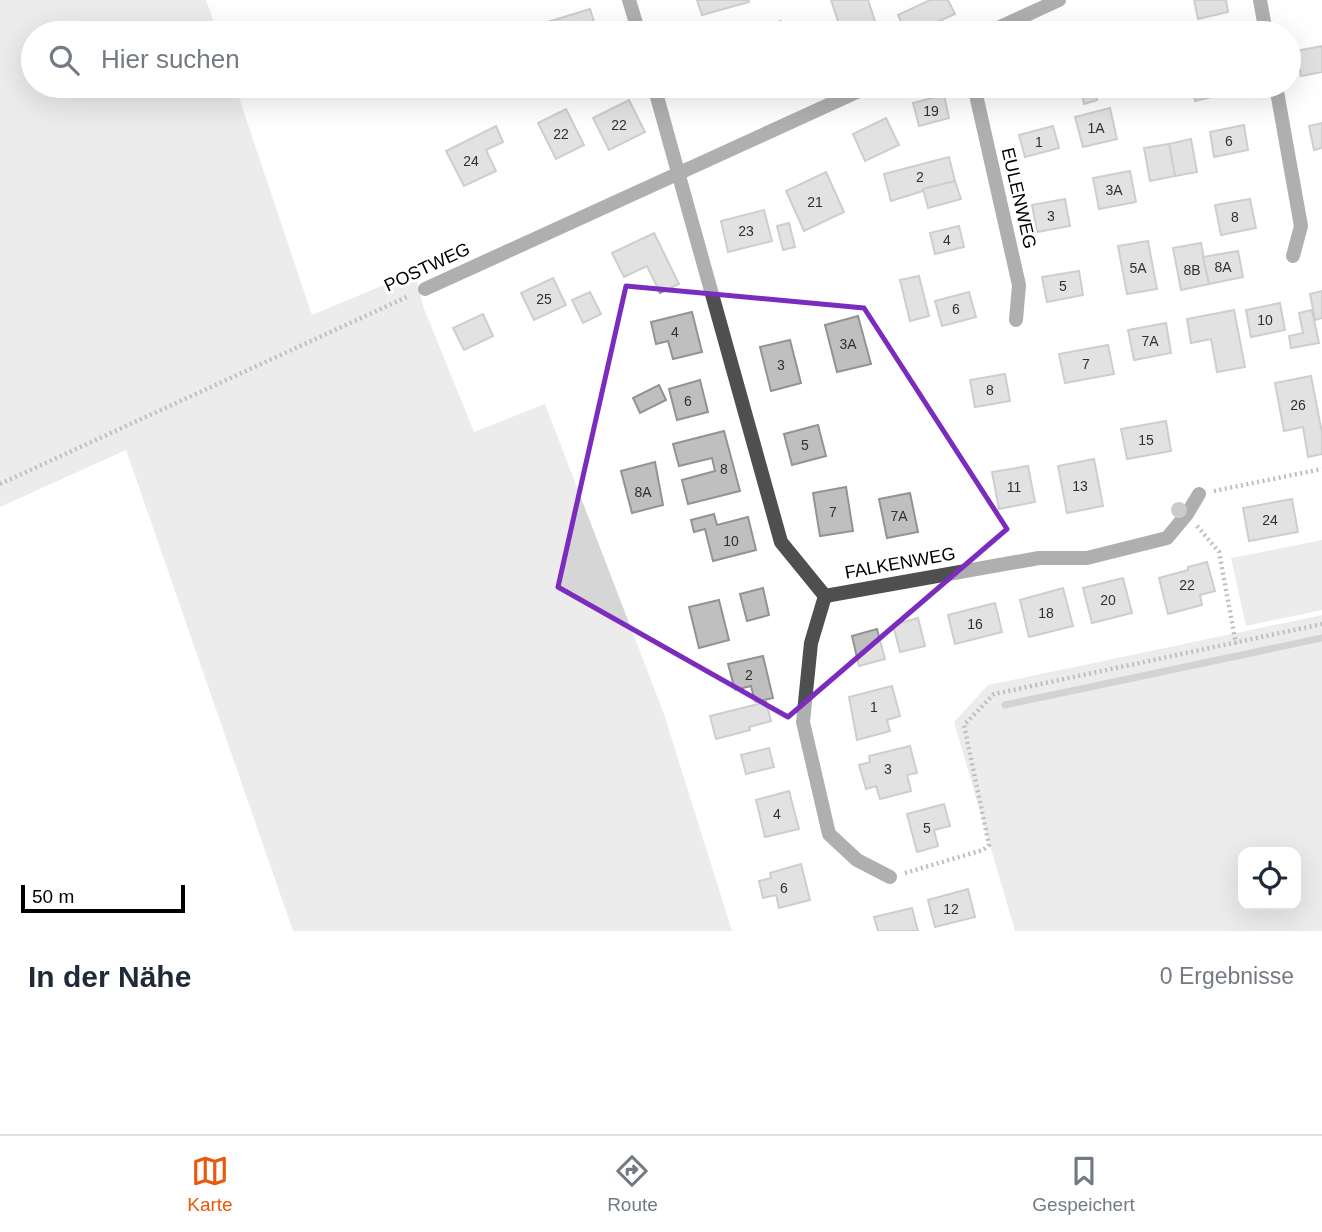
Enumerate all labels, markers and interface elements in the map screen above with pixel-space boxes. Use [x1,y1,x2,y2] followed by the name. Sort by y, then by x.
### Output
[21,21,1301,98] search box
[45,41,83,79] icon: search
[101,44,240,74] text: Hier suchen
[923,103,939,119] house number: 19
[611,117,627,133] house number: 22
[1087,120,1105,136] house number: 1A
[553,126,569,142] house number: 22
[1225,133,1233,149] house number: 6
[1035,134,1043,150] house number: 1
[998,146,1040,250] street label: EULENWEG
[463,153,479,169] house number: 24
[916,169,924,185] house number: 2
[1105,182,1123,198] house number: 3A
[807,194,823,210] house number: 21
[1047,208,1055,224] house number: 3
[1231,209,1239,225] house number: 8
[738,223,754,239] house number: 23
[943,232,951,248] house number: 4
[381,238,473,296] street label: POSTWEG
[1214,259,1232,275] house number: 8A
[1129,260,1147,276] house number: 5A
[1183,262,1201,278] house number: 8B
[1059,278,1067,294] house number: 5
[536,291,552,307] house number: 25
[952,301,960,317] house number: 6
[1257,312,1273,328] house number: 10
[671,324,679,340] house number: 4
[1141,333,1159,349] house number: 7A
[839,336,857,352] house number: 3A
[1082,356,1090,372] house number: 7
[777,357,785,373] house number: 3
[986,382,994,398] house number: 8
[684,393,692,409] house number: 6
[1290,397,1306,413] house number: 26
[1138,432,1154,448] house number: 15
[801,437,809,453] house number: 5
[720,461,728,477] house number: 8
[1072,478,1088,494] house number: 13
[1007,479,1021,495] house number: 11
[634,484,652,500] house number: 8A
[829,504,837,520] house number: 7
[890,508,908,524] house number: 7A
[1262,512,1278,528] house number: 24
[723,533,739,549] house number: 10
[843,543,957,583] street label: FALKENWEG
[1179,577,1195,593] house number: 22
[1100,592,1116,608] house number: 20
[1038,605,1054,621] house number: 18
[967,616,983,632] house number: 16
[745,667,753,683] house number: 2
[870,699,878,715] house number: 1
[884,761,892,777] house number: 3
[773,806,781,822] house number: 4
[923,820,931,836] house number: 5
[1238,847,1301,910] map controls
[1238,847,1301,910] button: locate
[780,880,788,896] house number: 6
[21,882,186,914] scale bar
[32,886,74,907] text: 50 m
[943,901,959,917] house number: 12
[28,960,191,993] text: In der Nähe
[1160,963,1294,989] text: 0 Ergebnisse
[187,1152,233,1216] tab: Karte
[607,1152,658,1216] tab: Route
[1032,1152,1135,1216] tab: Gespeichert

